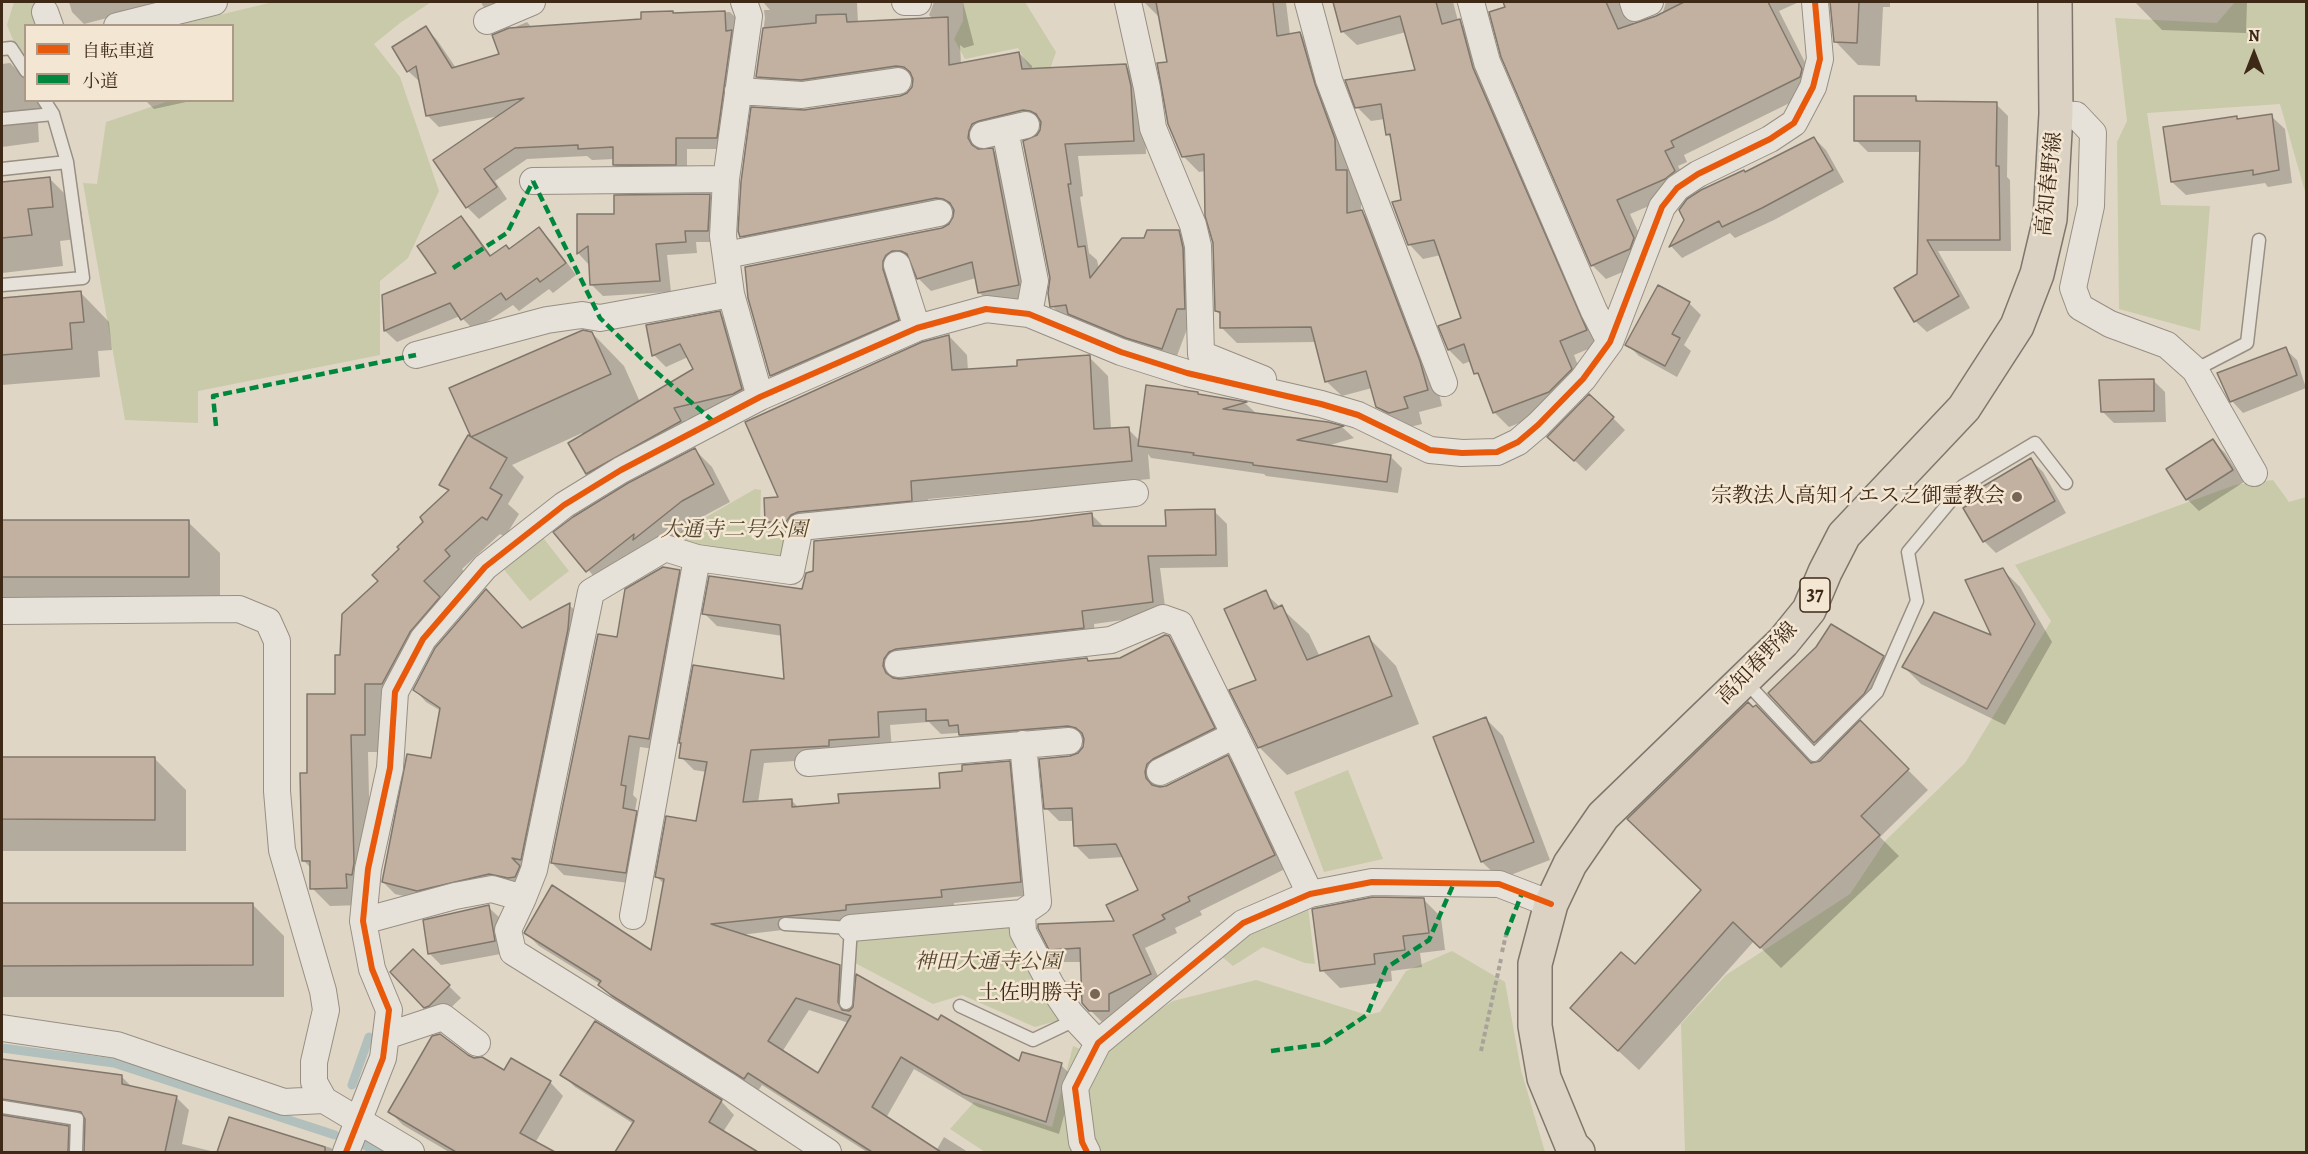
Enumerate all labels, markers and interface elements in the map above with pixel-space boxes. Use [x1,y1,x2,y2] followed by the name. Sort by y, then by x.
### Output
[24,24,234,102] legend
[2224,24,2284,84] north arrow
[2248,25,2260,47] text: N
[82,39,154,63] text: 自転車道
[82,69,118,93] text: 小道
[2032,130,2068,238] street label: 高知春野線
[1711,484,2005,510] place label: 宗教法人高知イエス之御霊教会
[2010,490,2024,504] marker: 宗教法人高知イエス之御霊教会
[661,518,807,544] park label: 大通寺二号公園
[1800,578,1830,612] road number: 37
[1712,617,1804,711] street label: 高知春野線
[915,950,1061,976] park label: 神田大通寺公園
[978,981,1083,1007] place label: 土佐明勝寺
[1088,987,1102,1001] marker: 土佐明勝寺

